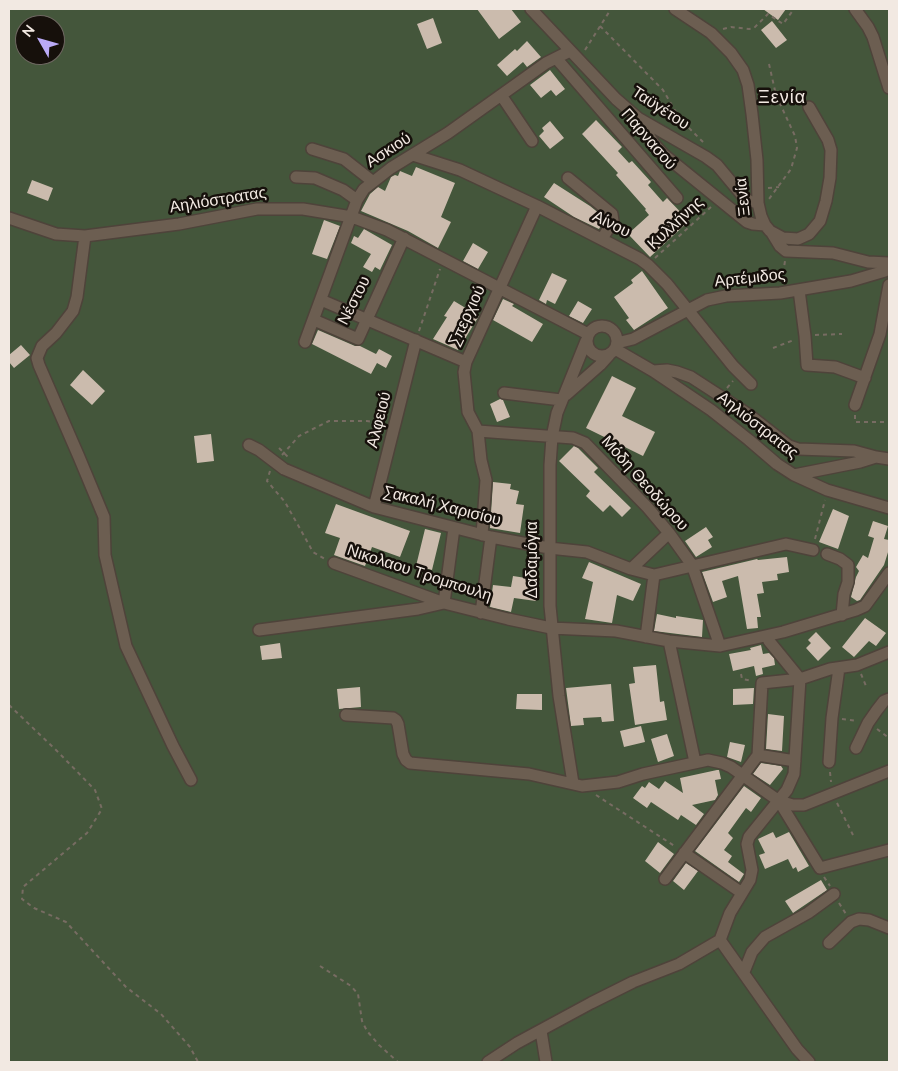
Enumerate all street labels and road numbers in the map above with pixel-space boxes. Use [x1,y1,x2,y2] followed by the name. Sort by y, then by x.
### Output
[628,83,692,135] street label: Ταϋγέτου
[616,106,680,174] street label: Παρνασού
[363,129,415,173] street label: Ασκιού
[732,177,756,217] street label: Ξενία
[168,184,268,218] street label: Αηλιόστρατας
[644,193,708,255] street label: Κυλλήνης
[589,207,633,243] street label: Αίνου
[714,266,786,292] street label: Αρτέμιδος
[335,273,375,329] street label: Νέστου
[446,283,490,349] street label: Σπερχιού
[713,388,801,464] street label: Αηλιόστρατας
[364,390,396,450] street label: Αλφειού
[596,433,692,535] street label: Μόδη Θεοδώρου
[381,483,503,531] street label: Σακαλή Χαρισίου
[523,521,543,599] street label: Δαδαμόγια
[344,542,494,606] street label: Νικολαου Τρομπουλη

